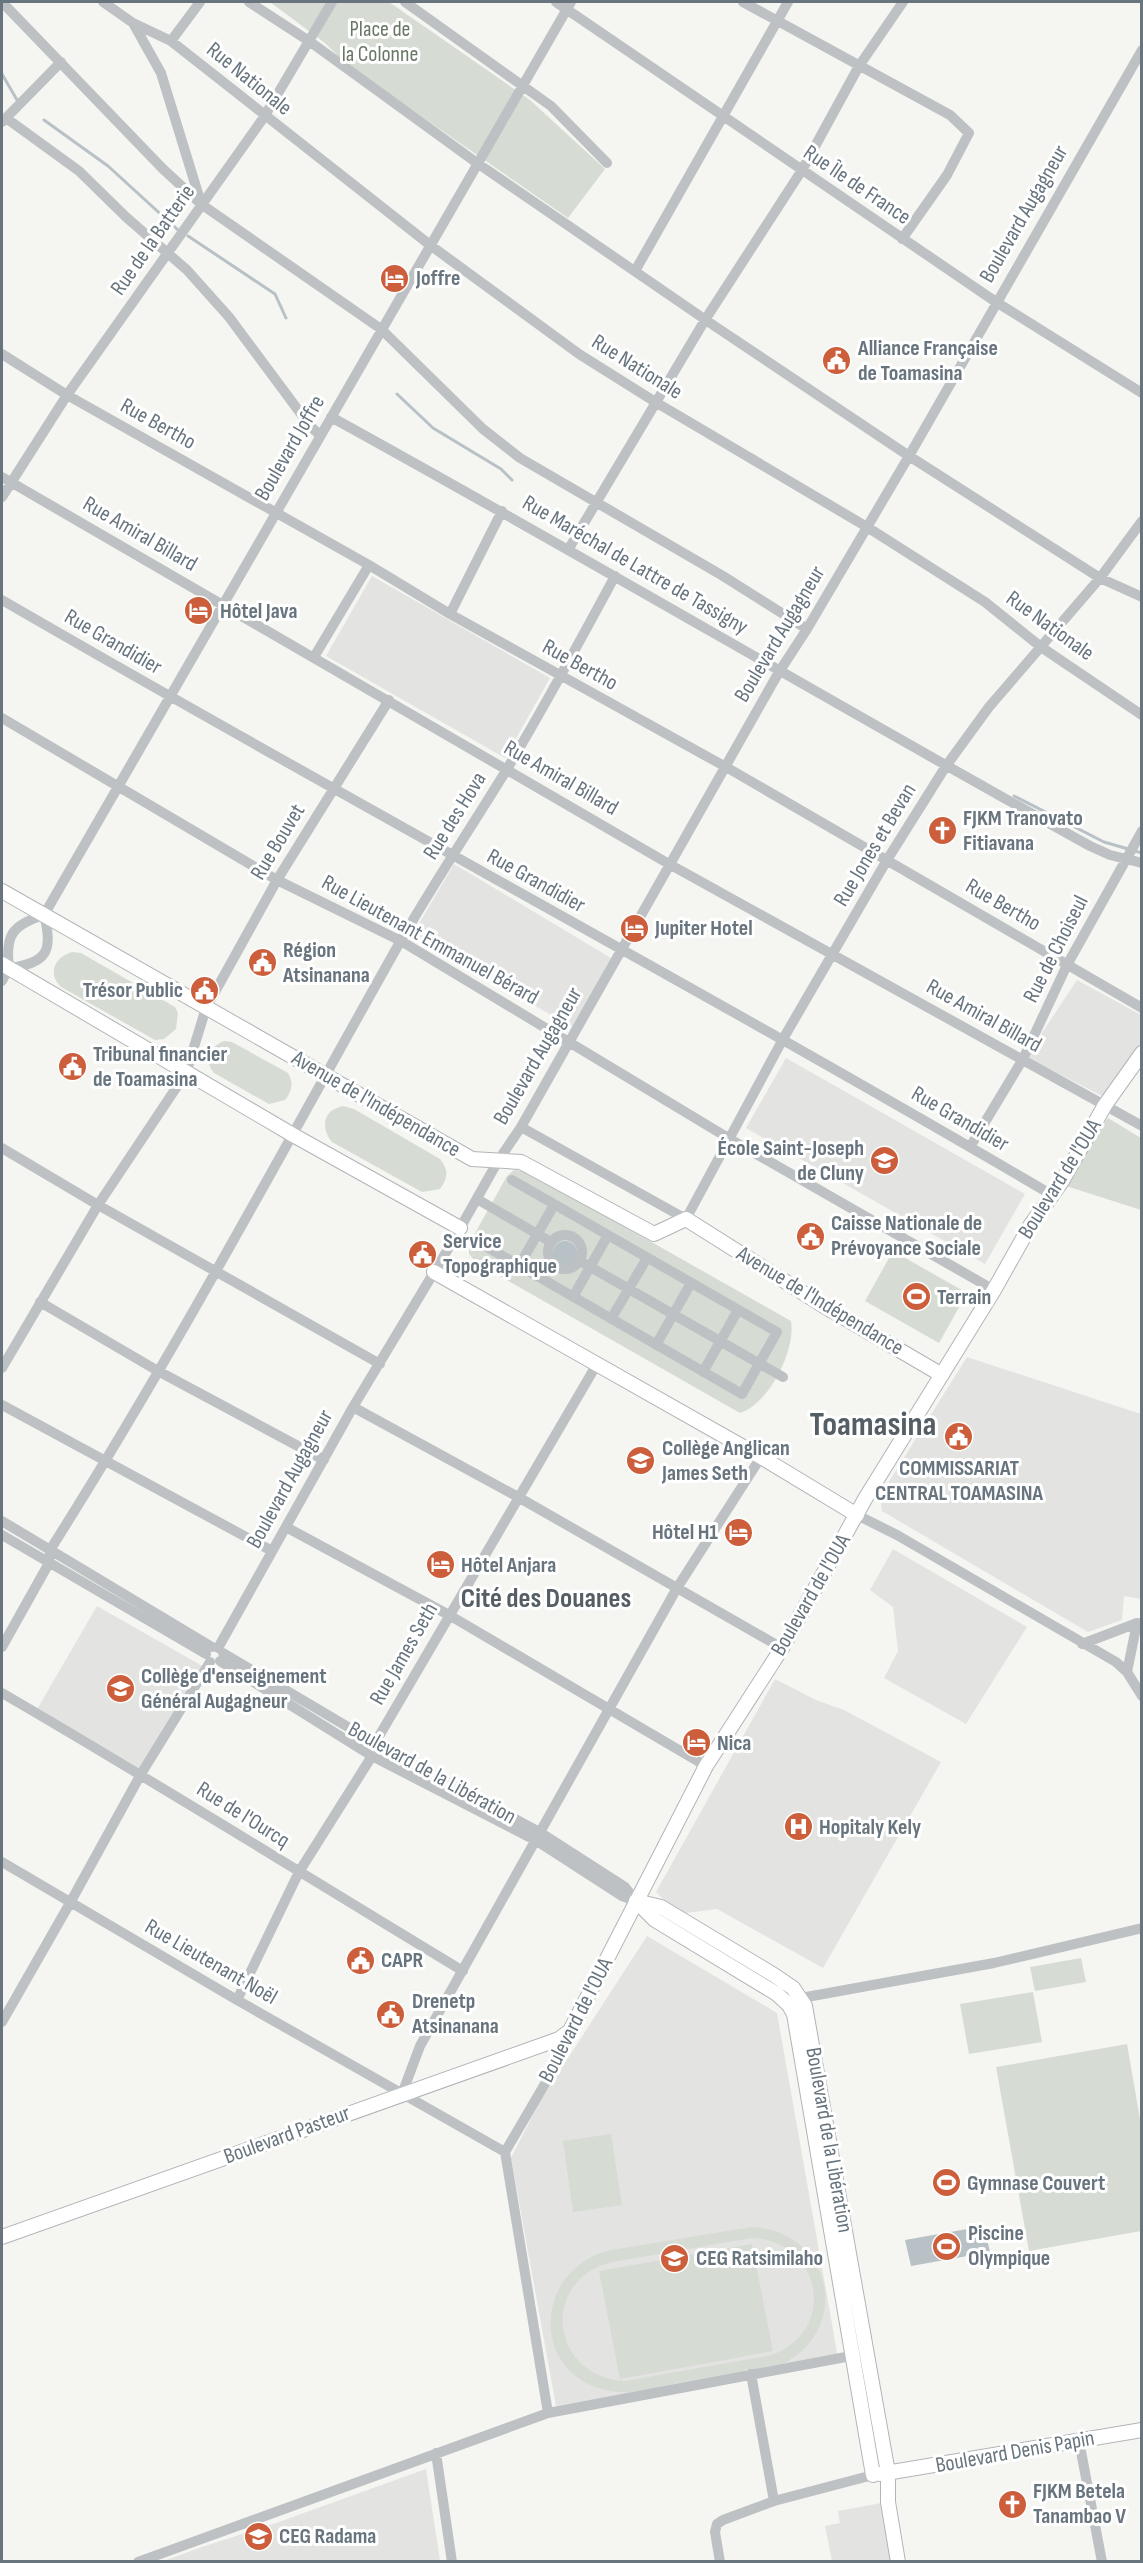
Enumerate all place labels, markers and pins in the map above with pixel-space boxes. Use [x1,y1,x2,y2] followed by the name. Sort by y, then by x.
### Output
[379,262,411,294] hotel icon: Joffre
[415,265,460,292] place label: Joffre
[857,335,998,387] place label: Alliance Française de Toamasina
[821,345,853,377] public building icon: Alliance Française de Toamasina
[183,595,215,627] hotel icon: Hôtel Java
[220,598,297,625] place label: Hôtel Java
[963,805,1083,857] place label: FJKM Tranovato Fitiavana
[926,815,958,847] church icon: FJKM Tranovato Fitiavana
[618,912,650,944] hotel icon: Jupiter Hotel
[654,915,753,942] place label: Jupiter Hotel
[282,937,370,989] place label: Région Atsinanana
[246,947,278,979] public building icon: Région Atsinanana
[188,974,220,1006] public building icon: Trésor Public
[83,977,183,1004] place label: Trésor Public
[93,1041,227,1093] place label: Tribunal financier de Toamasina
[56,1051,88,1083] public building icon: Tribunal financier de Toamasina
[717,1135,864,1187] place label: École Saint-Joseph de Cluny
[869,1145,901,1177] school or university icon: École Saint-Joseph de Cluny
[831,1210,982,1262] place label: Caisse Nationale de Prévoyance Sociale
[794,1220,826,1252] public building icon: Caisse Nationale de Prévoyance Sociale
[443,1228,557,1280] place label: Service Topographique
[406,1238,438,1270] public building icon: Service Topographique
[900,1281,932,1313] sports icon: Terrain
[937,1284,991,1311] place label: Terrain
[943,1420,975,1452] public building icon: COMMISSARIAT CENTRAL TOAMASINA
[661,1435,790,1487] place label: Collège Anglican James Seth
[625,1445,657,1477] school or university icon: Collège Anglican James Seth
[875,1455,1044,1507] place label: COMMISSARIAT CENTRAL TOAMASINA
[723,1516,755,1548] hotel icon: Hôtel H1
[652,1519,718,1546] place label: Hôtel H1
[424,1549,456,1581] hotel icon: Hôtel Anjara
[461,1552,556,1579] place label: Hôtel Anjara
[141,1663,327,1715] place label: Collège d'enseignement Général Augagneur
[104,1673,136,1705] school or university icon: Collège d'enseignement Général Augagneur
[680,1727,712,1759] hotel icon: Nica
[717,1730,751,1757] place label: Nica
[782,1811,814,1843] hospital icon: Hopitaly Kely
[819,1814,921,1841] place label: Hopitaly Kely
[344,1944,376,1976] public building icon: CAPR
[381,1947,424,1974] place label: CAPR
[411,1988,499,2040] place label: Drenetp Atsinanana
[375,1998,407,2030] public building icon: Drenetp Atsinanana
[930,2167,962,2199] sports icon: Gymnase Couvert
[967,2170,1105,2197] place label: Gymnase Couvert
[968,2220,1050,2272] place label: Piscine Olympique
[931,2230,963,2262] sports icon: Piscine Olympique
[659,2242,691,2274] school or university icon: CEG Ratsimilaho
[696,2245,823,2272] place label: CEG Ratsimilaho
[1033,2478,1126,2530] place label: FJKM Betela Tanambao V
[996,2488,1028,2520] church icon: FJKM Betela Tanambao V
[242,2520,274,2552] school or university icon: CEG Radama
[279,2523,376,2550] place label: CEG Radama

